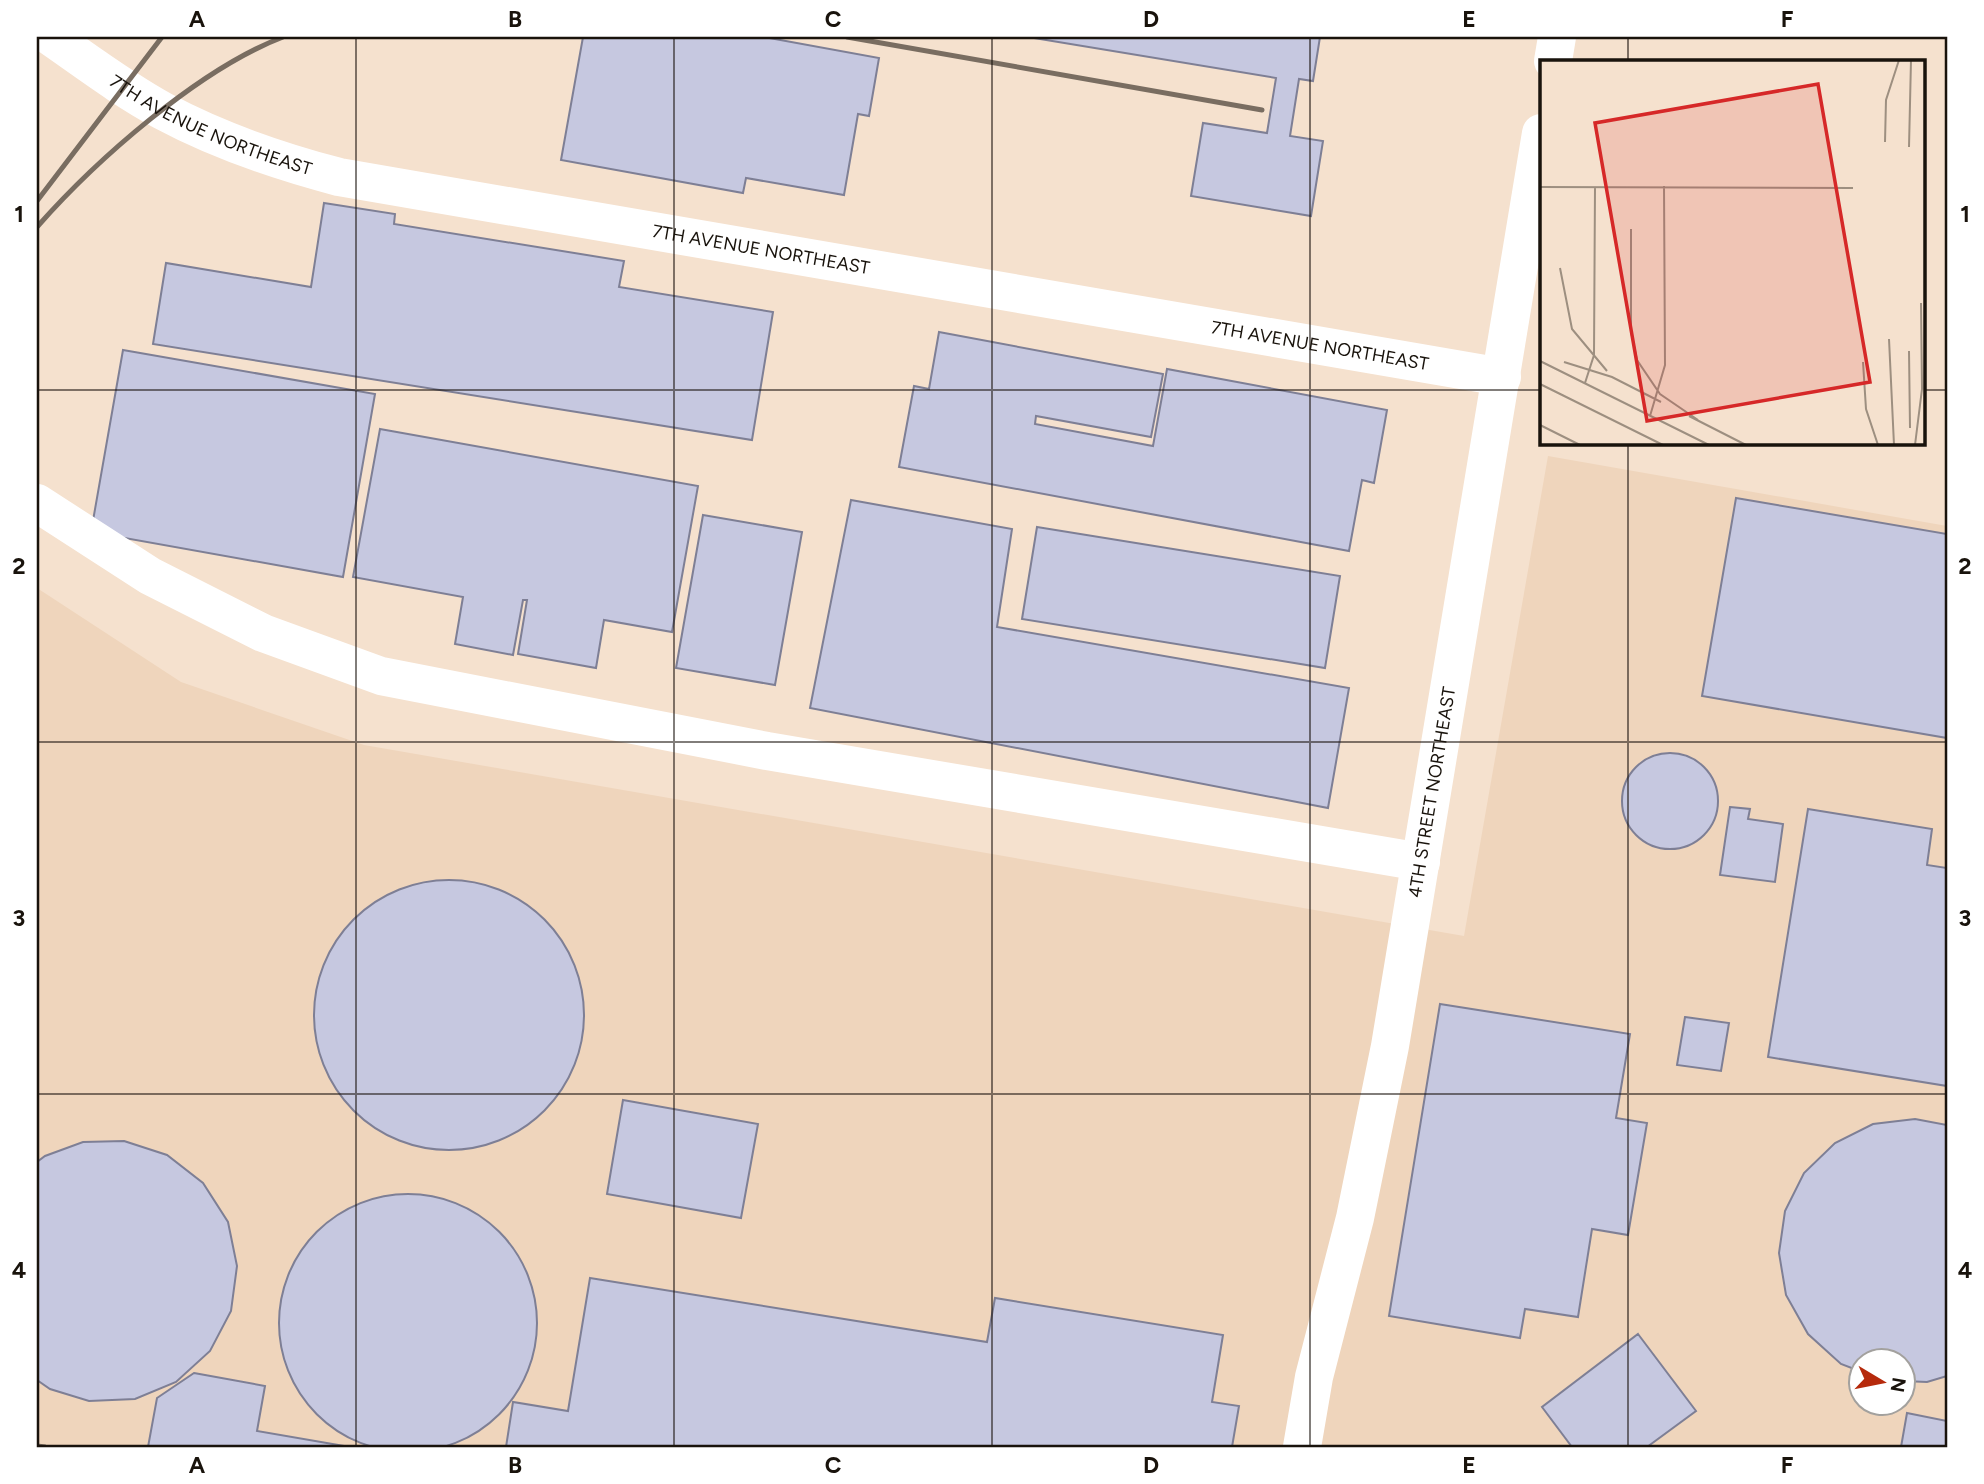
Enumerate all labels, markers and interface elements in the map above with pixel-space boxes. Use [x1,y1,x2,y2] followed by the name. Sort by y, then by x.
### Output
[189,5,206,33] text: A
[508,5,522,33] text: B
[825,5,842,33] text: C
[1143,5,1159,33] text: D
[1462,5,1476,33] text: E
[1781,5,1794,33] text: F
[1540,60,1924,444] inset map
[105,70,315,180] street label: 7TH AVENUE NORTHEAST
[14,200,24,228] text: 1
[1960,200,1970,228] text: 1
[651,220,872,279] street label: 7TH AVENUE NORTHEAST
[1209,316,1430,375] street label: 7TH AVENUE NORTHEAST
[12,552,26,580] text: 2
[1958,552,1972,580] text: 2
[1404,685,1460,899] street label: 4TH STREET NORTHEAST
[13,904,25,932] text: 3
[1959,904,1971,932] text: 3
[12,1256,26,1284] text: 4
[1958,1256,1972,1284] text: 4
[1848,1348,1918,1418] north arrow
[1886,1376,1911,1394] text: N
[189,1451,206,1479] text: A
[508,1451,522,1479] text: B
[825,1451,842,1479] text: C
[1143,1451,1159,1479] text: D
[1462,1451,1476,1479] text: E
[1781,1451,1794,1479] text: F

